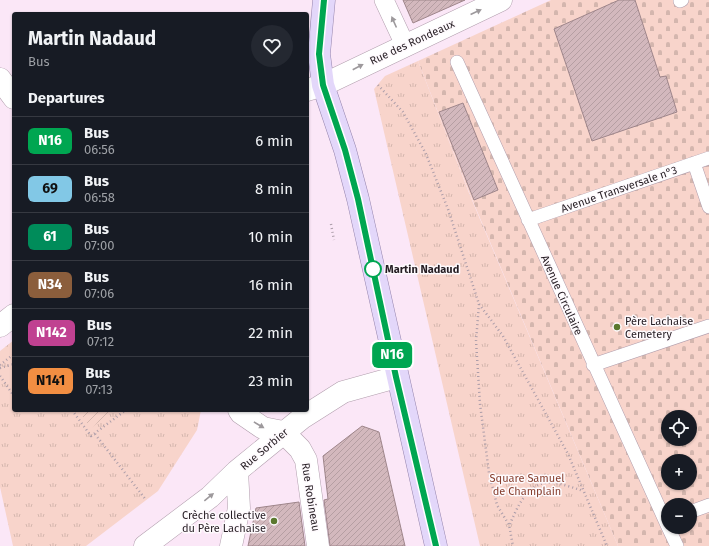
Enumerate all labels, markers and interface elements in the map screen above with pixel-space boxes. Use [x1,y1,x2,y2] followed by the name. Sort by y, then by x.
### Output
[470,9,481,15] one-way arrow
[391,16,397,28] one-way arrow
[368,17,457,68] street label: Rue des Rondeaux
[251,25,293,67] button: heart
[28,27,156,50] text: Martin Nadaud
[28,54,50,69] text: Bus
[352,64,364,70] one-way arrow
[28,89,105,107] text: Departures
[84,124,109,142] text: Bus
[38,132,62,149] text: N16
[255,132,293,150] text: 6 min
[84,142,115,157] text: 06:56
[559,163,679,216] street label: Avenue Transversale n°3
[84,172,109,190] text: Bus
[42,180,58,197] text: 69
[255,180,293,198] text: 8 min
[84,190,115,205] text: 06:58
[84,220,109,238] text: Bus
[43,228,57,245] text: 61
[248,228,293,246] text: 10 min
[84,238,114,253] text: 07:00
[538,253,585,337] street label: Avenue Circulaire
[364,260,382,278] marker: Martin Nadaud
[385,263,459,276] place label: Martin Nadaud
[84,268,109,286] text: Bus
[38,276,62,293] text: N34
[249,276,293,294] text: 16 min
[84,286,114,301] text: 07:06
[625,315,693,341] place label: Père Lachaise Cemetery
[87,316,112,334] text: Bus
[612,322,622,332] marker: Père Lachaise Cemetery
[36,324,67,341] text: N142
[248,324,293,342] text: 22 min
[87,334,114,349] text: 07:12
[369,342,415,368] line badge: N16
[380,346,404,363] text: N16
[85,364,110,382] text: Bus
[36,372,65,389] text: N141
[248,372,293,390] text: 23 min
[85,382,113,397] text: 07:13
[661,410,697,534] map controls
[661,410,697,446] button: locate
[253,421,265,428] one-way arrow
[238,425,291,473] street label: Rue Sorbier
[661,454,697,490] button: +
[299,462,322,532] street label: Rue Robineau
[490,472,564,498] park label: Square Samuel de Champlain
[204,492,215,501] one-way arrow
[661,498,697,534] button: −
[182,509,266,535] place label: Crèche collective du Père Lachaise
[269,516,279,526] marker: Crèche collective du Père Lachaise

